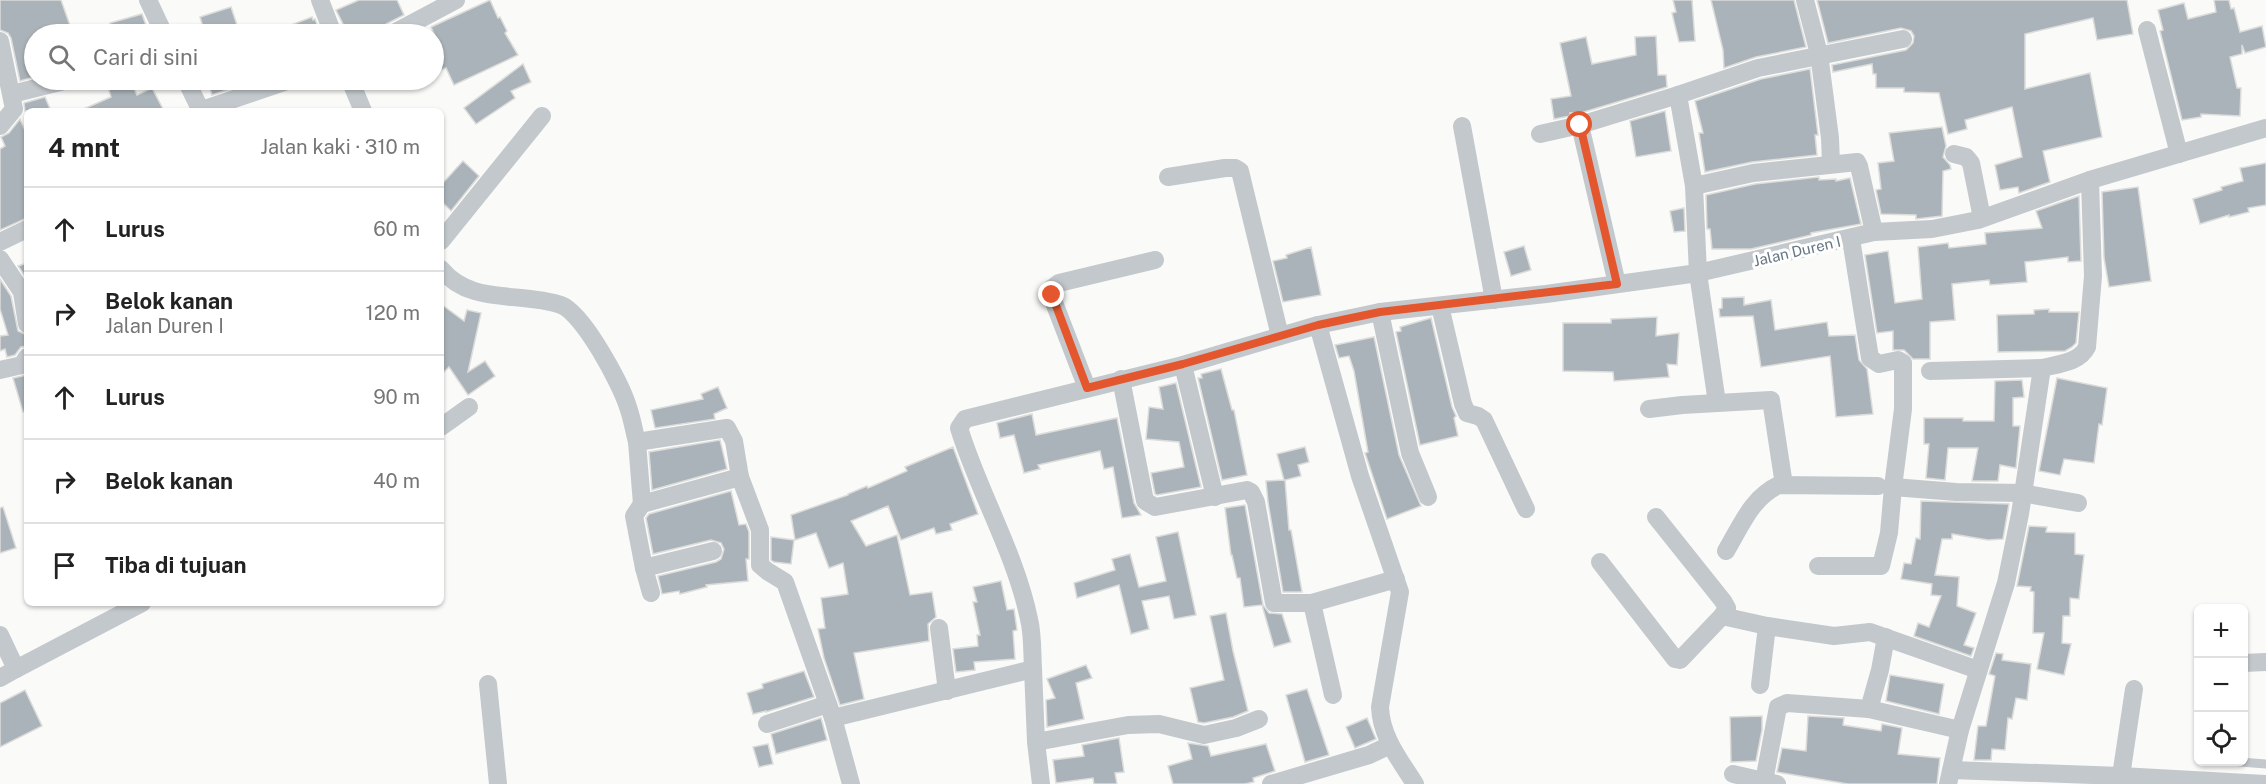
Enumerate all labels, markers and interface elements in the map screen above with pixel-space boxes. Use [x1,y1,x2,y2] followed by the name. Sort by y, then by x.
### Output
[24,24,444,90] search box
[45,41,78,74] icon: search
[93,44,198,70] text: Cari di sini
[1566,111,1592,137] route start
[48,132,120,163] text: 4 mnt
[260,135,420,159] text: Jalan kaki · 310 m
[48,213,81,246] icon: ahead
[105,216,165,242] text: Lurus
[373,217,420,241] text: 60 m
[1752,233,1842,269] street label: Jalan Duren I
[1038,281,1064,307] route end
[105,288,233,314] text: Belok kanan
[48,297,81,330] icon: right
[366,301,420,325] text: 120 m
[105,314,224,338] text: Jalan Duren I
[48,381,81,414] icon: ahead
[105,384,165,410] text: Lurus
[373,385,420,409] text: 90 m
[48,465,81,498] icon: right
[105,468,233,494] text: Belok kanan
[373,469,420,493] text: 40 m
[48,549,81,582] icon: arrive
[105,552,246,578] text: Tiba di tujuan
[2194,604,2248,766] map controls
[2194,604,2248,658] button: +
[2194,658,2248,712] button: −
[2194,712,2248,766] button: locate

